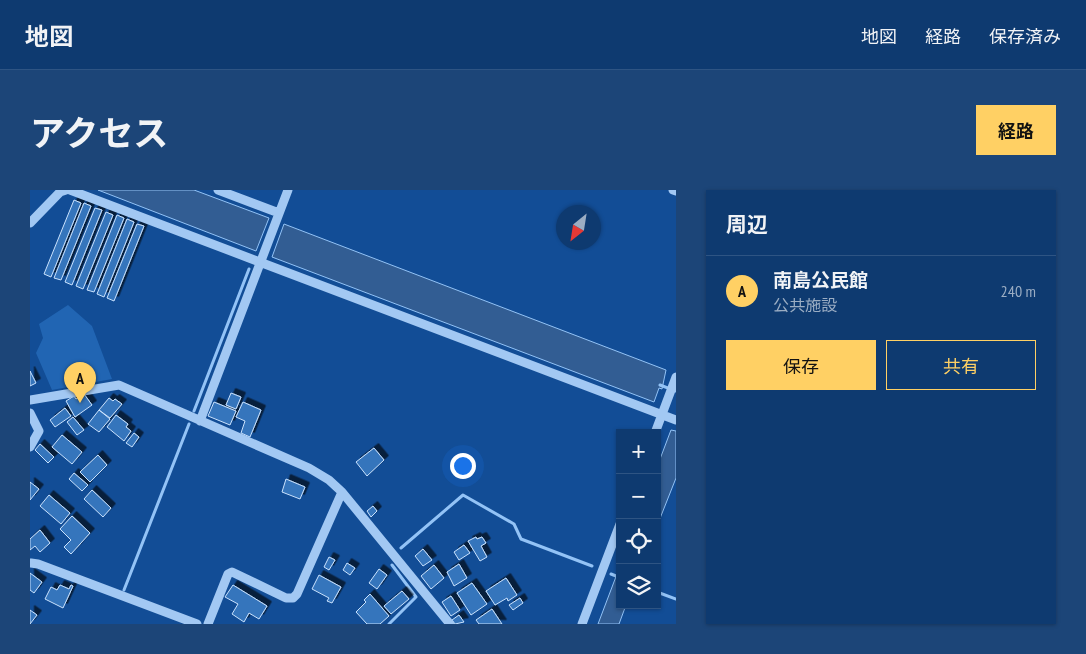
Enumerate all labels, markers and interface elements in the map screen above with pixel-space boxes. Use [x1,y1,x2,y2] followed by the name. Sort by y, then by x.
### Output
[25,21,73,52] text: 地図
[861,25,897,48] text: 地図
[925,25,961,48] text: 経路
[989,25,1061,48] text: 保存済み
[976,105,1056,155] button: 経路
[30,110,168,156] text: アクセス
[556,205,601,250] north arrow
[726,211,768,238] text: 周辺
[773,268,868,292] text: 南島公民館
[738,281,746,301] text: A
[1001,281,1036,301] text: 240 m
[773,295,837,315] text: 公共施設
[726,340,876,390] button: 保存
[886,340,1036,390] button: 共有
[64,362,96,403] pin: A
[616,429,661,609] map controls
[616,429,661,474] button: +
[450,453,476,479] your location
[616,474,661,519] button: −
[616,519,661,564] button: locate
[616,564,661,609] button: layers

